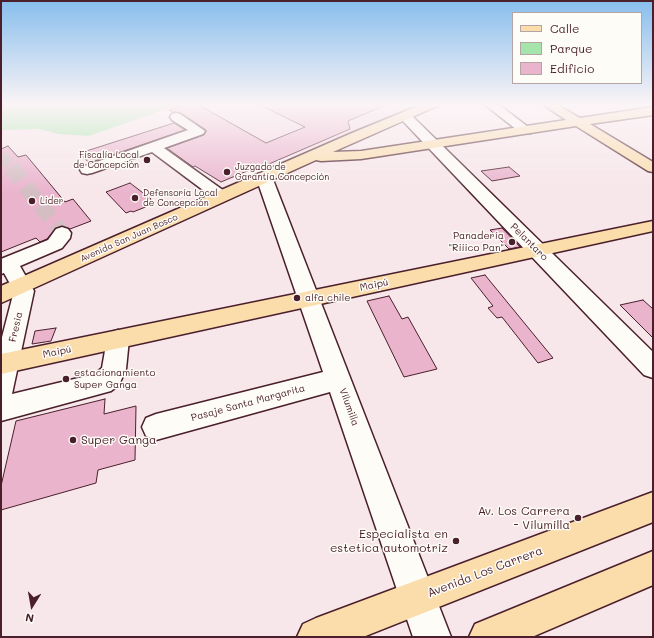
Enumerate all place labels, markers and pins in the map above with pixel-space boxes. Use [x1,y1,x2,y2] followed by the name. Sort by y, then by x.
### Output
[73,150,139,171] place label: Fiscalía Local de Concepción
[142,155,152,165] marker: Fiscalía Local de Concepción
[235,162,329,183] place label: Juzgado de Garantía Concepción
[222,167,232,177] marker: Juzgado de Garantía Concepción
[143,188,218,209] place label: Defensoría Local de Concepción
[130,193,140,203] marker: Defensoría Local de Concepción
[27,196,37,206] marker: Lider
[40,196,63,206] place label: Lider
[448,230,504,254] place label: Panadería "Riiico Pan"
[507,237,517,247] marker: Panadería "Riiico Pan"
[305,292,350,304] place label: alfa chile
[292,293,302,303] marker: alfa chile
[74,367,155,390] place label: estacionamiento Super Ganga
[61,374,71,384] marker: estacionamiento Super Ganga
[81,433,156,447] place label: Super Ganga
[68,435,78,445] marker: Super Ganga
[478,504,570,532] place label: Av. Los Carrera - Vilumilla
[573,513,583,523] marker: Av. Los Carrera - Vilumilla
[330,527,448,555] place label: Especialista en estetica automotriz
[451,536,461,546] marker: Especialista en estetica automotriz

